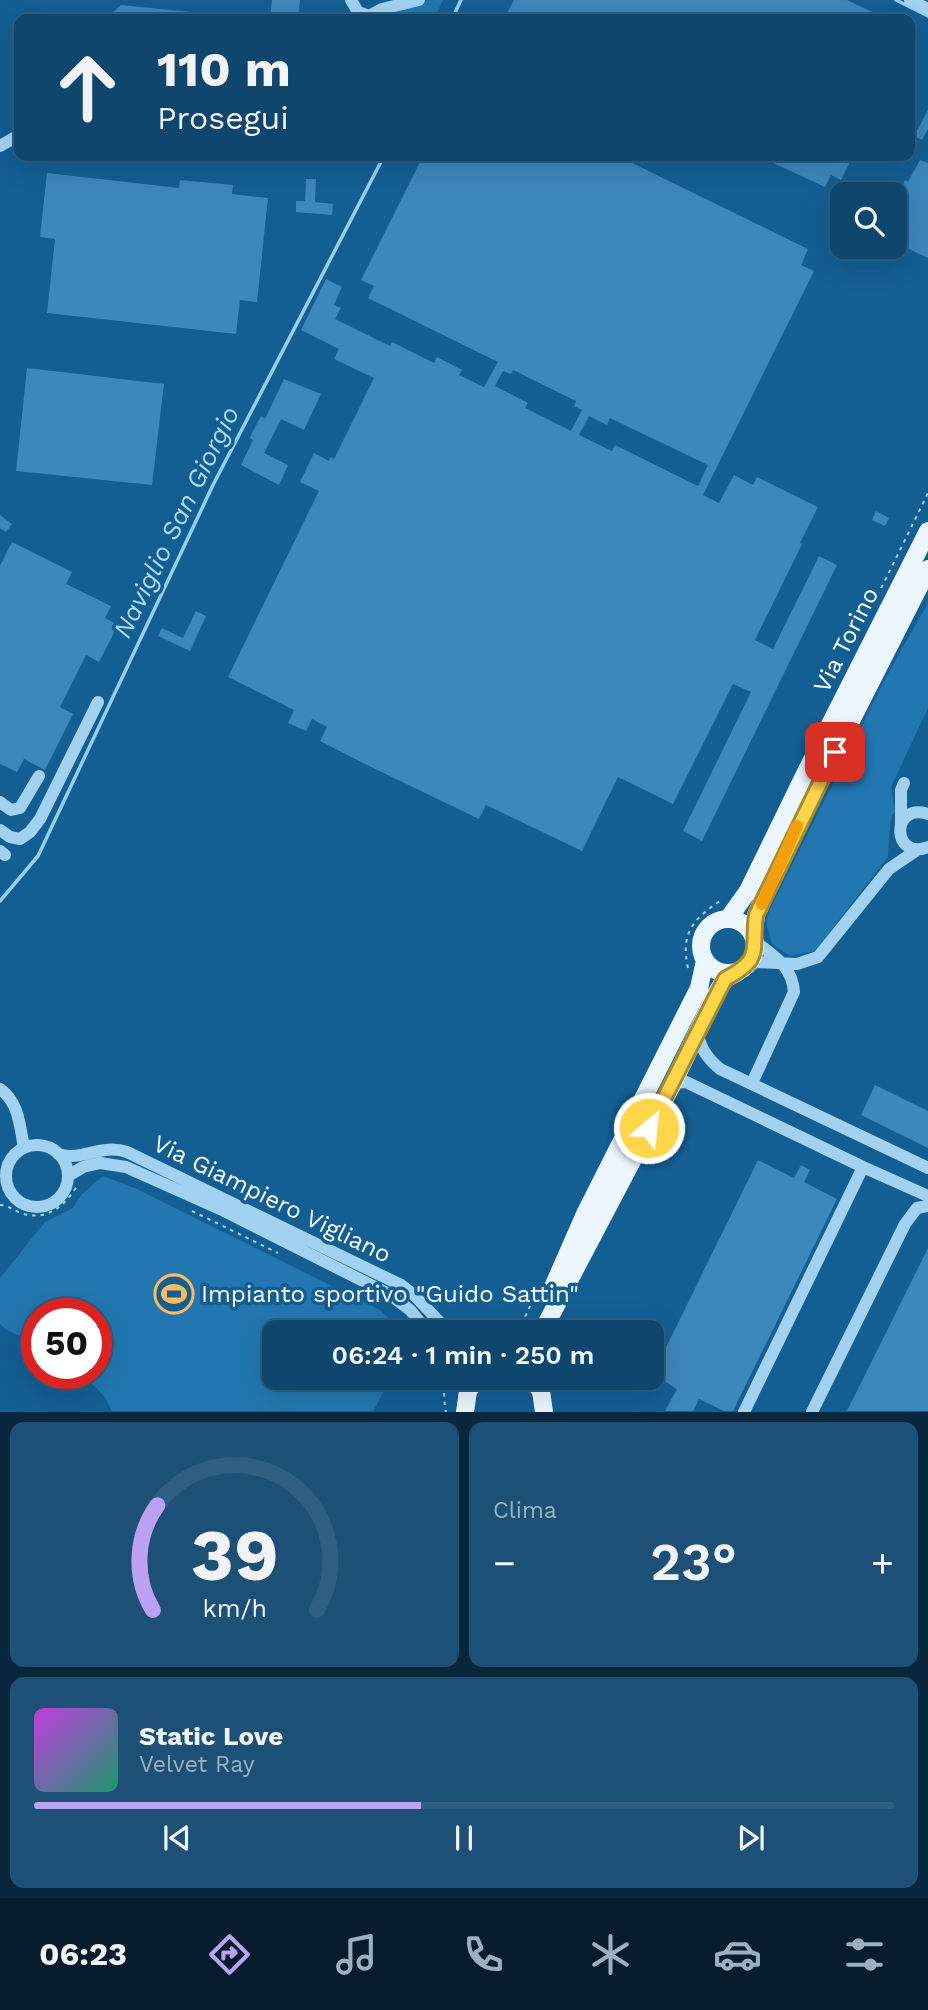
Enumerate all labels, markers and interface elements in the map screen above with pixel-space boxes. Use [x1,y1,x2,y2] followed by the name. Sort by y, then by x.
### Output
[157,40,291,98] text: 110 m
[42,42,133,133] icon: ahead
[157,99,289,137] text: Prosegui
[830,182,907,259] map controls
[830,182,907,259] button: search
[107,401,245,643] water label: Naviglio San Giorgio
[808,583,884,697] street label: Via Torino
[805,722,865,782] pin
[816,733,854,771] icon: arrive
[612,1091,686,1165] position arrow
[149,1129,395,1269] street label: Via Giampiero Vigliano
[153,1273,195,1315] sports icon: Impianto sportivo "Guido Sattin"
[201,1280,579,1308] place label: Impianto sportivo "Guido Sattin"
[21,1298,112,1389] speed limit sign: 50
[332,1340,594,1370] text: 06:24 · 1 min · 250 m
[493,1497,557,1524] text: Clima
[190,1513,279,1599] text: 39
[650,1532,737,1593] text: 23°
[493,1541,516,1585] text: −
[871,1541,894,1585] text: +
[202,1594,267,1623] text: km/h
[139,1721,283,1751] text: Static Love
[139,1751,255,1778] text: Velvet Ray
[158,1819,196,1857] icon: previous
[445,1819,483,1857] icon: pause
[732,1819,770,1857] icon: next
[205,1930,254,1979] icon: directions
[332,1930,381,1979] icon: music
[459,1930,508,1979] icon: phone
[586,1930,635,1979] icon: climate
[713,1930,762,1979] icon: car
[840,1930,889,1979] icon: filters
[39,1935,127,1973] text: 06:23

